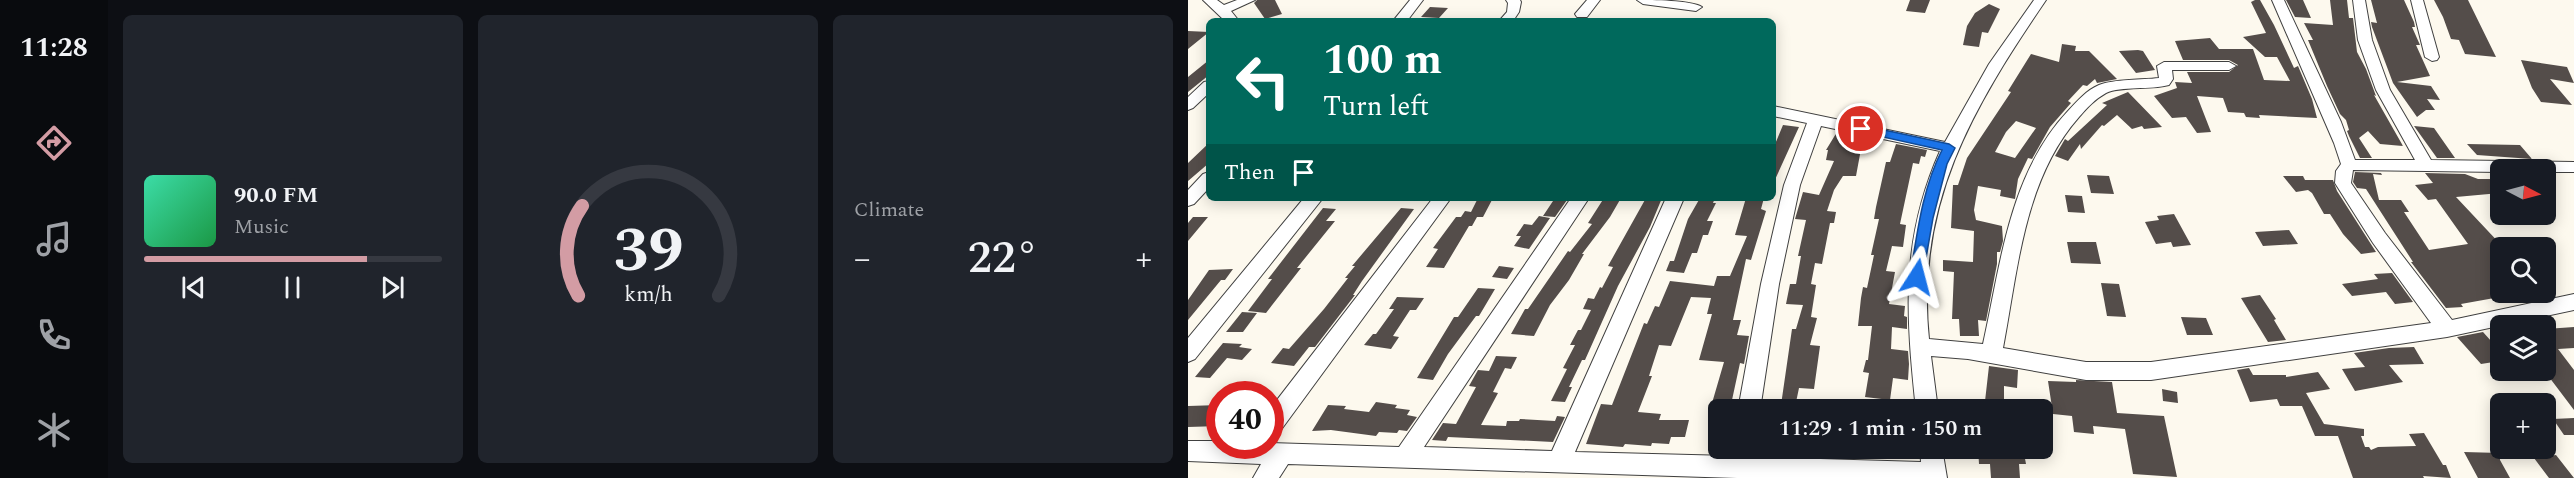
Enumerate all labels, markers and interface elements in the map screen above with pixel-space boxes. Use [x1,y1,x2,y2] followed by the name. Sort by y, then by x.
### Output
[20,27,88,69] text: 11:28
[1323,29,1442,92] text: 100 m
[1224,42,1302,120] icon: left
[1323,86,1429,128] text: Turn left
[1835,103,1886,154] pin
[1844,112,1877,145] icon: arrive
[33,122,75,164] icon: directions
[1224,156,1275,189] text: Then
[1287,156,1320,189] icon: arrive
[2490,159,2556,225] north arrow
[2490,159,2556,459] map controls
[234,179,318,212] text: 90.0 FM
[854,195,924,225] text: Climate
[613,204,683,299] text: 39
[234,212,289,242] text: Music
[33,218,75,260] icon: music
[968,224,1038,293] text: 22°
[854,234,871,284] text: −
[1136,234,1152,284] text: +
[2490,237,2556,303] button: search
[1885,245,1949,309] position arrow
[177,271,210,304] icon: previous
[276,271,309,304] icon: pause
[376,271,409,304] icon: next
[624,278,672,311] text: km/h
[33,314,75,356] icon: phone
[2490,315,2556,381] button: layers
[1206,381,1284,459] speed limit sign: 40
[2490,393,2556,459] button: +
[33,409,75,451] icon: climate
[1779,412,1982,445] text: 11:29 · 1 min · 150 m

